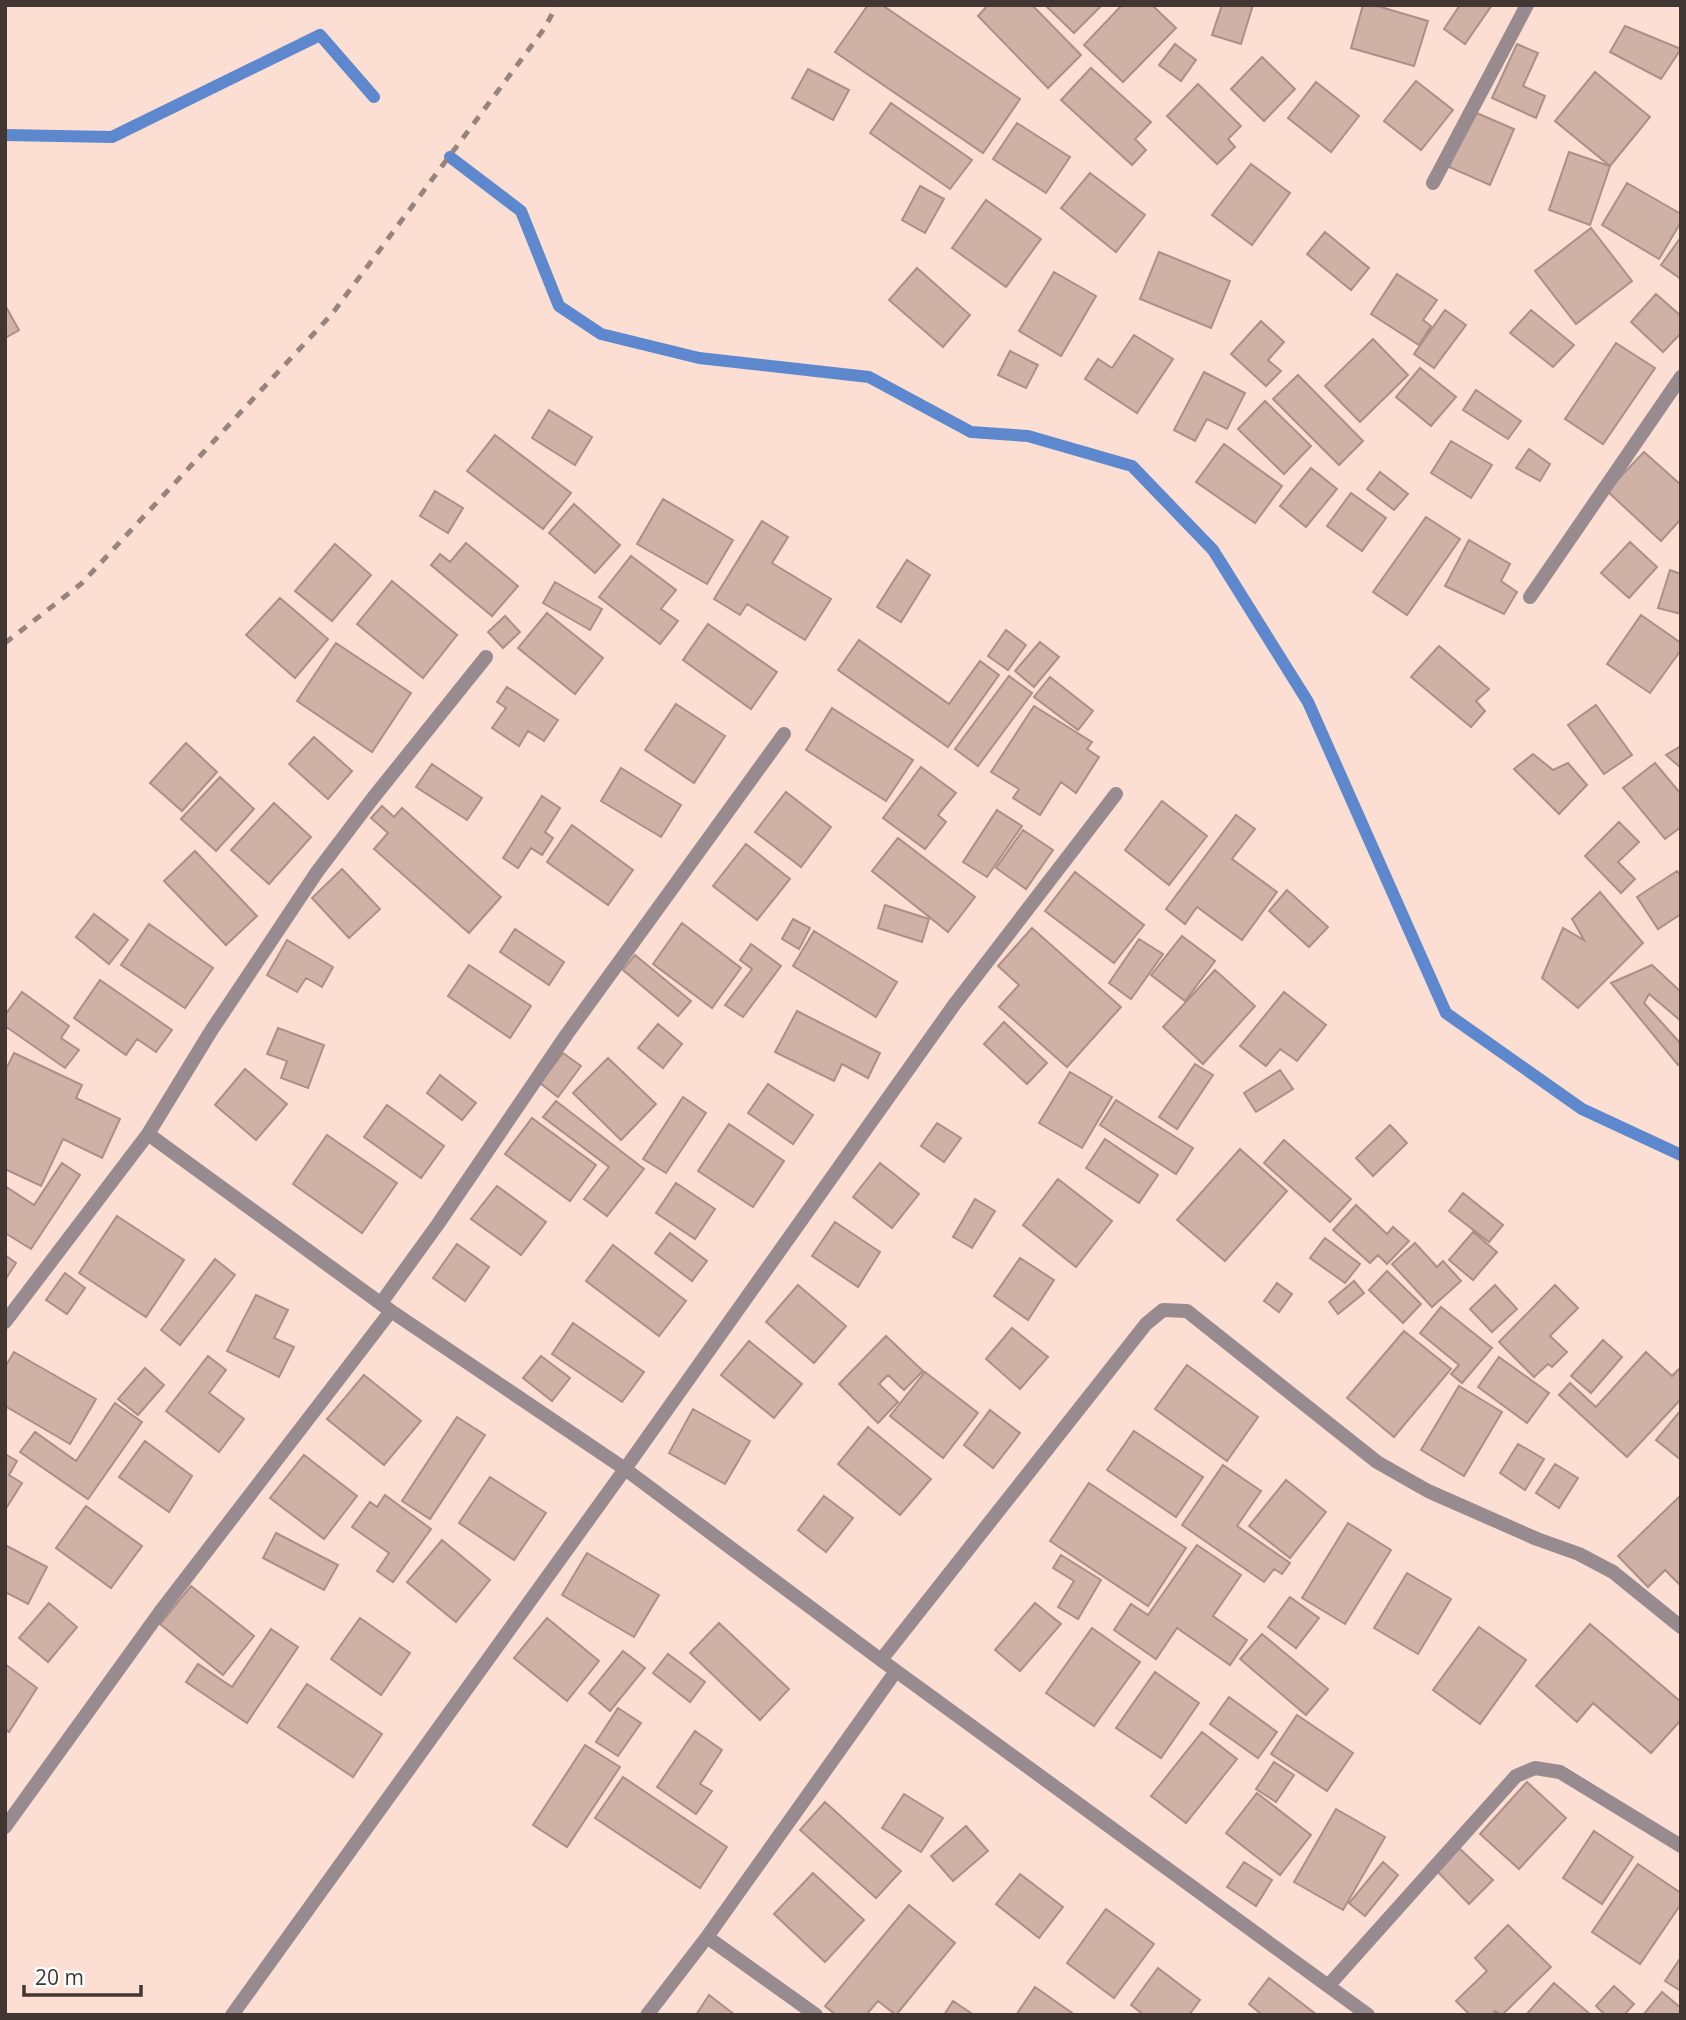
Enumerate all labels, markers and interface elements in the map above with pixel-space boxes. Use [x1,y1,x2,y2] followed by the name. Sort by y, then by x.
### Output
[24,1954,142,1998] scale bar
[35,1963,84,1991] text: 20 m

